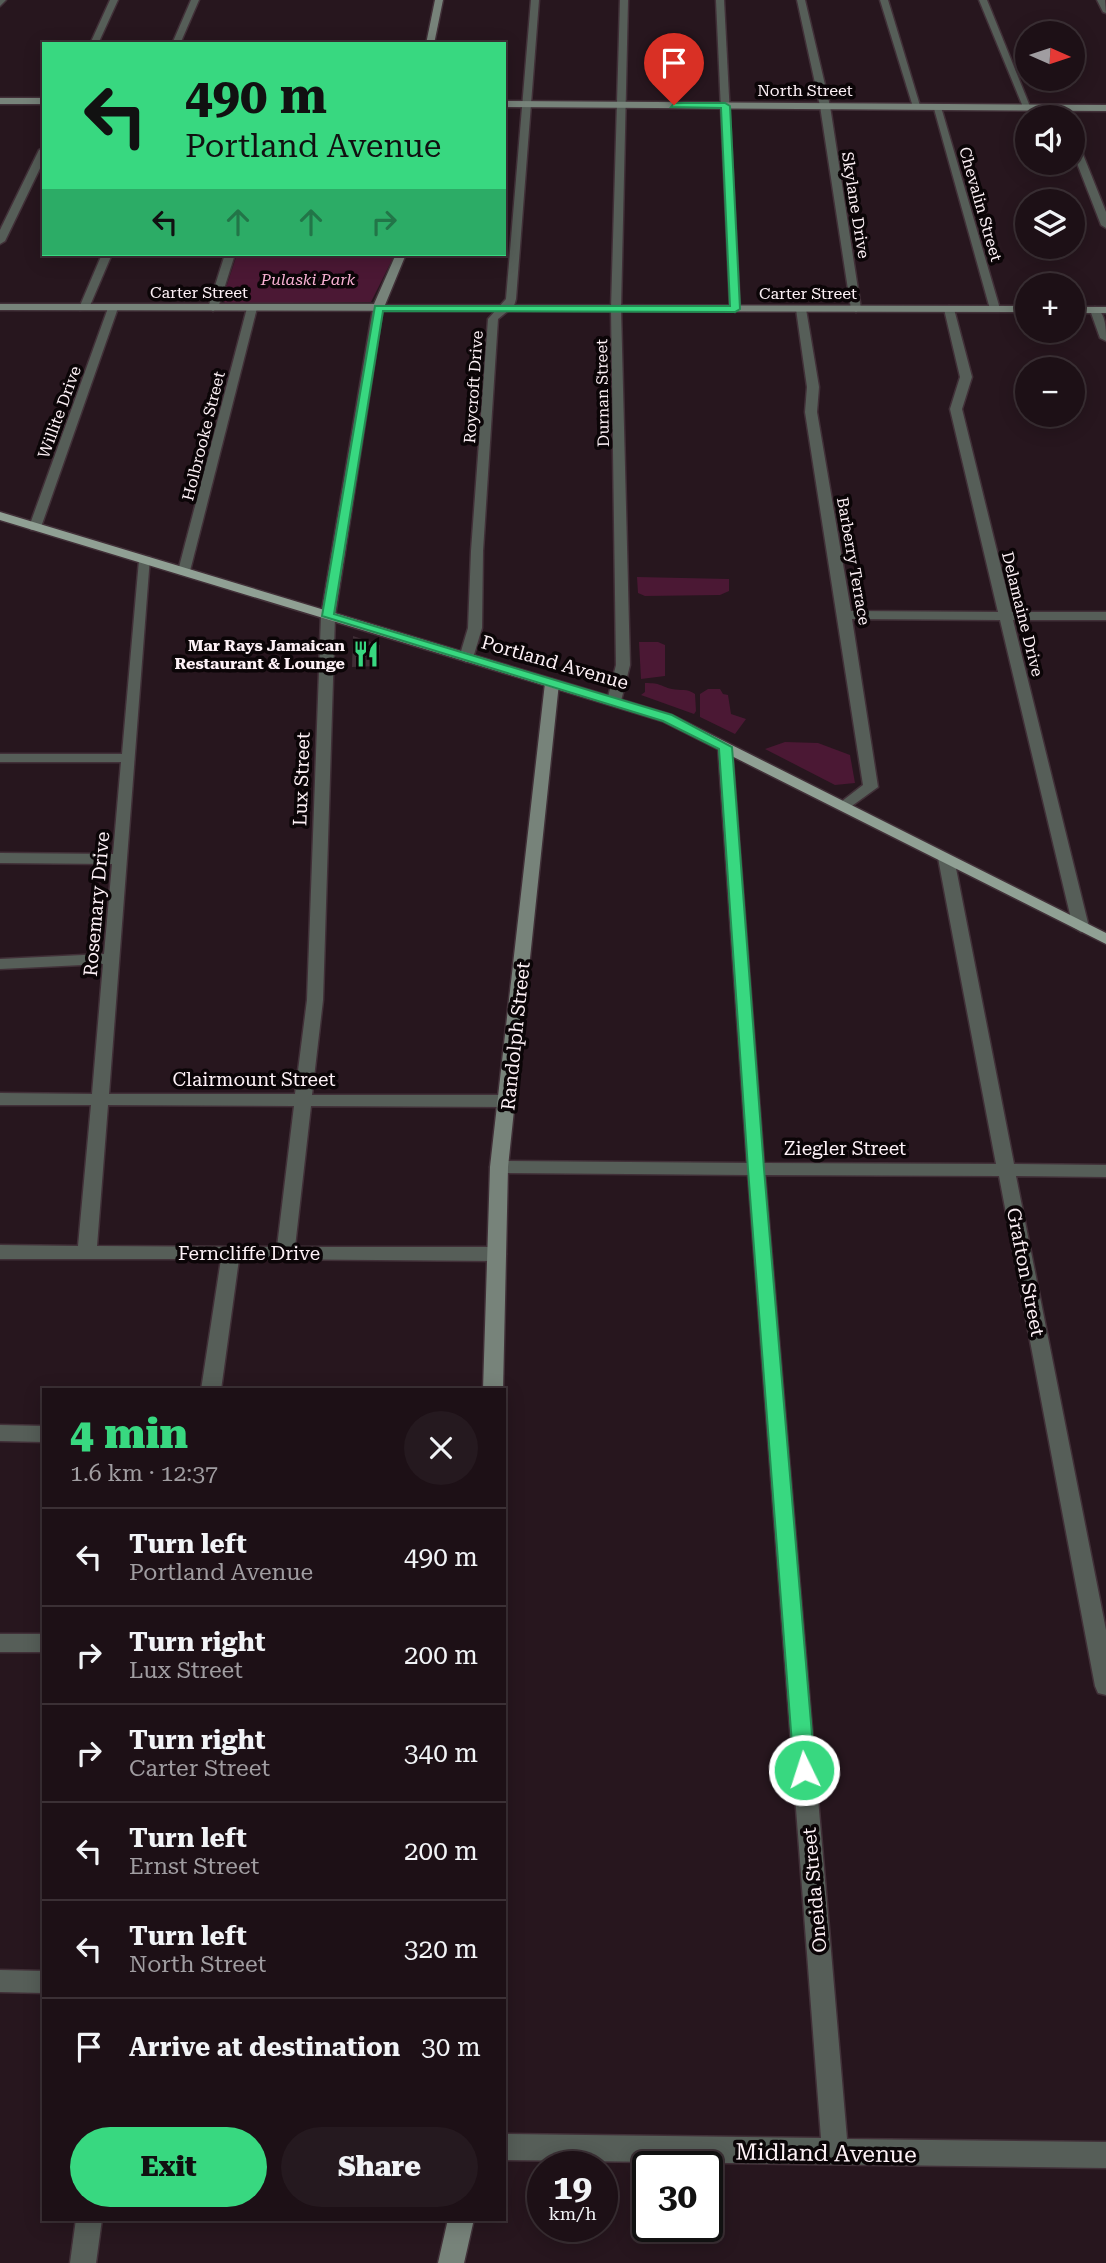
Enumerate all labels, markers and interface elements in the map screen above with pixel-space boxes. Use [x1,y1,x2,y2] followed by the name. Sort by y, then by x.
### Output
[1015,21,1085,91] north arrow
[1015,21,1085,427] map controls
[644,33,704,105] pin
[655,44,693,82] icon: arrive
[185,68,327,125] text: 490 m
[70,70,161,161] icon: left
[757,81,853,100] street label: North Street
[1015,105,1085,175] button: sound
[185,127,441,165] text: Portland Avenue
[955,145,1006,264] street label: Chevalin Street
[838,150,873,260] street label: Skylane Drive
[1015,189,1085,259] button: layers
[146,203,184,241] icon: left
[219,203,257,241] icon: ahead
[292,203,330,241] icon: ahead
[365,203,403,241] icon: right
[260,270,356,289] park label: Pulaski Park
[1015,273,1085,343] button: +
[150,283,248,302] street label: Carter Street
[759,284,857,303] street label: Carter Street
[460,330,487,444] street label: Roycroft Drive
[592,339,613,447] street label: Durnan Street
[1015,357,1085,427] button: −
[34,363,85,461] street label: Willite Drive
[178,369,229,503] street label: Holbrooke Street
[833,496,874,627] street label: Barberry Terrace
[998,550,1047,679] street label: Delamaine Drive
[479,630,631,695] street label: Portland Avenue
[174,636,345,673] place label: Mar Rays Jamaican Restaurant & Lounge
[351,639,381,669] restaurant icon: Mar Rays Jamaican Restaurant & Lounge
[288,732,315,826] street label: Lux Street
[79,831,114,977] street label: Rosemary Drive
[496,961,535,1111] street label: Randolph Street
[172,1068,336,1091] street label: Clairmount Street
[784,1137,906,1160] street label: Ziegler Street
[1002,1206,1049,1338] street label: Grafton Street
[178,1242,320,1265] street label: Ferncliffe Drive
[70,1409,188,1458] text: 4 min
[404,1411,478,1485] button: close
[70,1460,218,1487] text: 1.6 km · 12:37
[129,1529,247,1559] text: Turn left
[70,1538,108,1576] icon: left
[404,1542,478,1572] text: 490 m
[129,1559,313,1586] text: Portland Avenue
[129,1627,265,1657] text: Turn right
[70,1636,108,1674] icon: right
[404,1640,478,1670] text: 200 m
[129,1657,243,1684] text: Lux Street
[129,1725,265,1755] text: Turn right
[767,1733,841,1807] position arrow
[70,1734,108,1772] icon: right
[404,1738,478,1768] text: 340 m
[129,1755,270,1782] text: Carter Street
[129,1823,247,1853] text: Turn left
[798,1826,831,1954] street label: Oneida Street
[70,1832,108,1870] icon: left
[404,1836,478,1866] text: 200 m
[129,1853,259,1880] text: Ernst Street
[129,1921,247,1951] text: Turn left
[70,1930,108,1968] icon: left
[404,1934,478,1964] text: 320 m
[129,1951,266,1978] text: North Street
[70,2028,108,2066] icon: arrive
[129,2032,400,2062] text: Arrive at destination
[421,2032,481,2062] text: 30 m
[70,2127,267,2207] button: Exit
[281,2127,478,2207] button: Share
[735,2138,917,2169] street label: Midland Avenue
[632,2151,723,2242] speed limit sign: 30
[553,2167,592,2208] text: 19
[548,2203,597,2224] text: km/h

